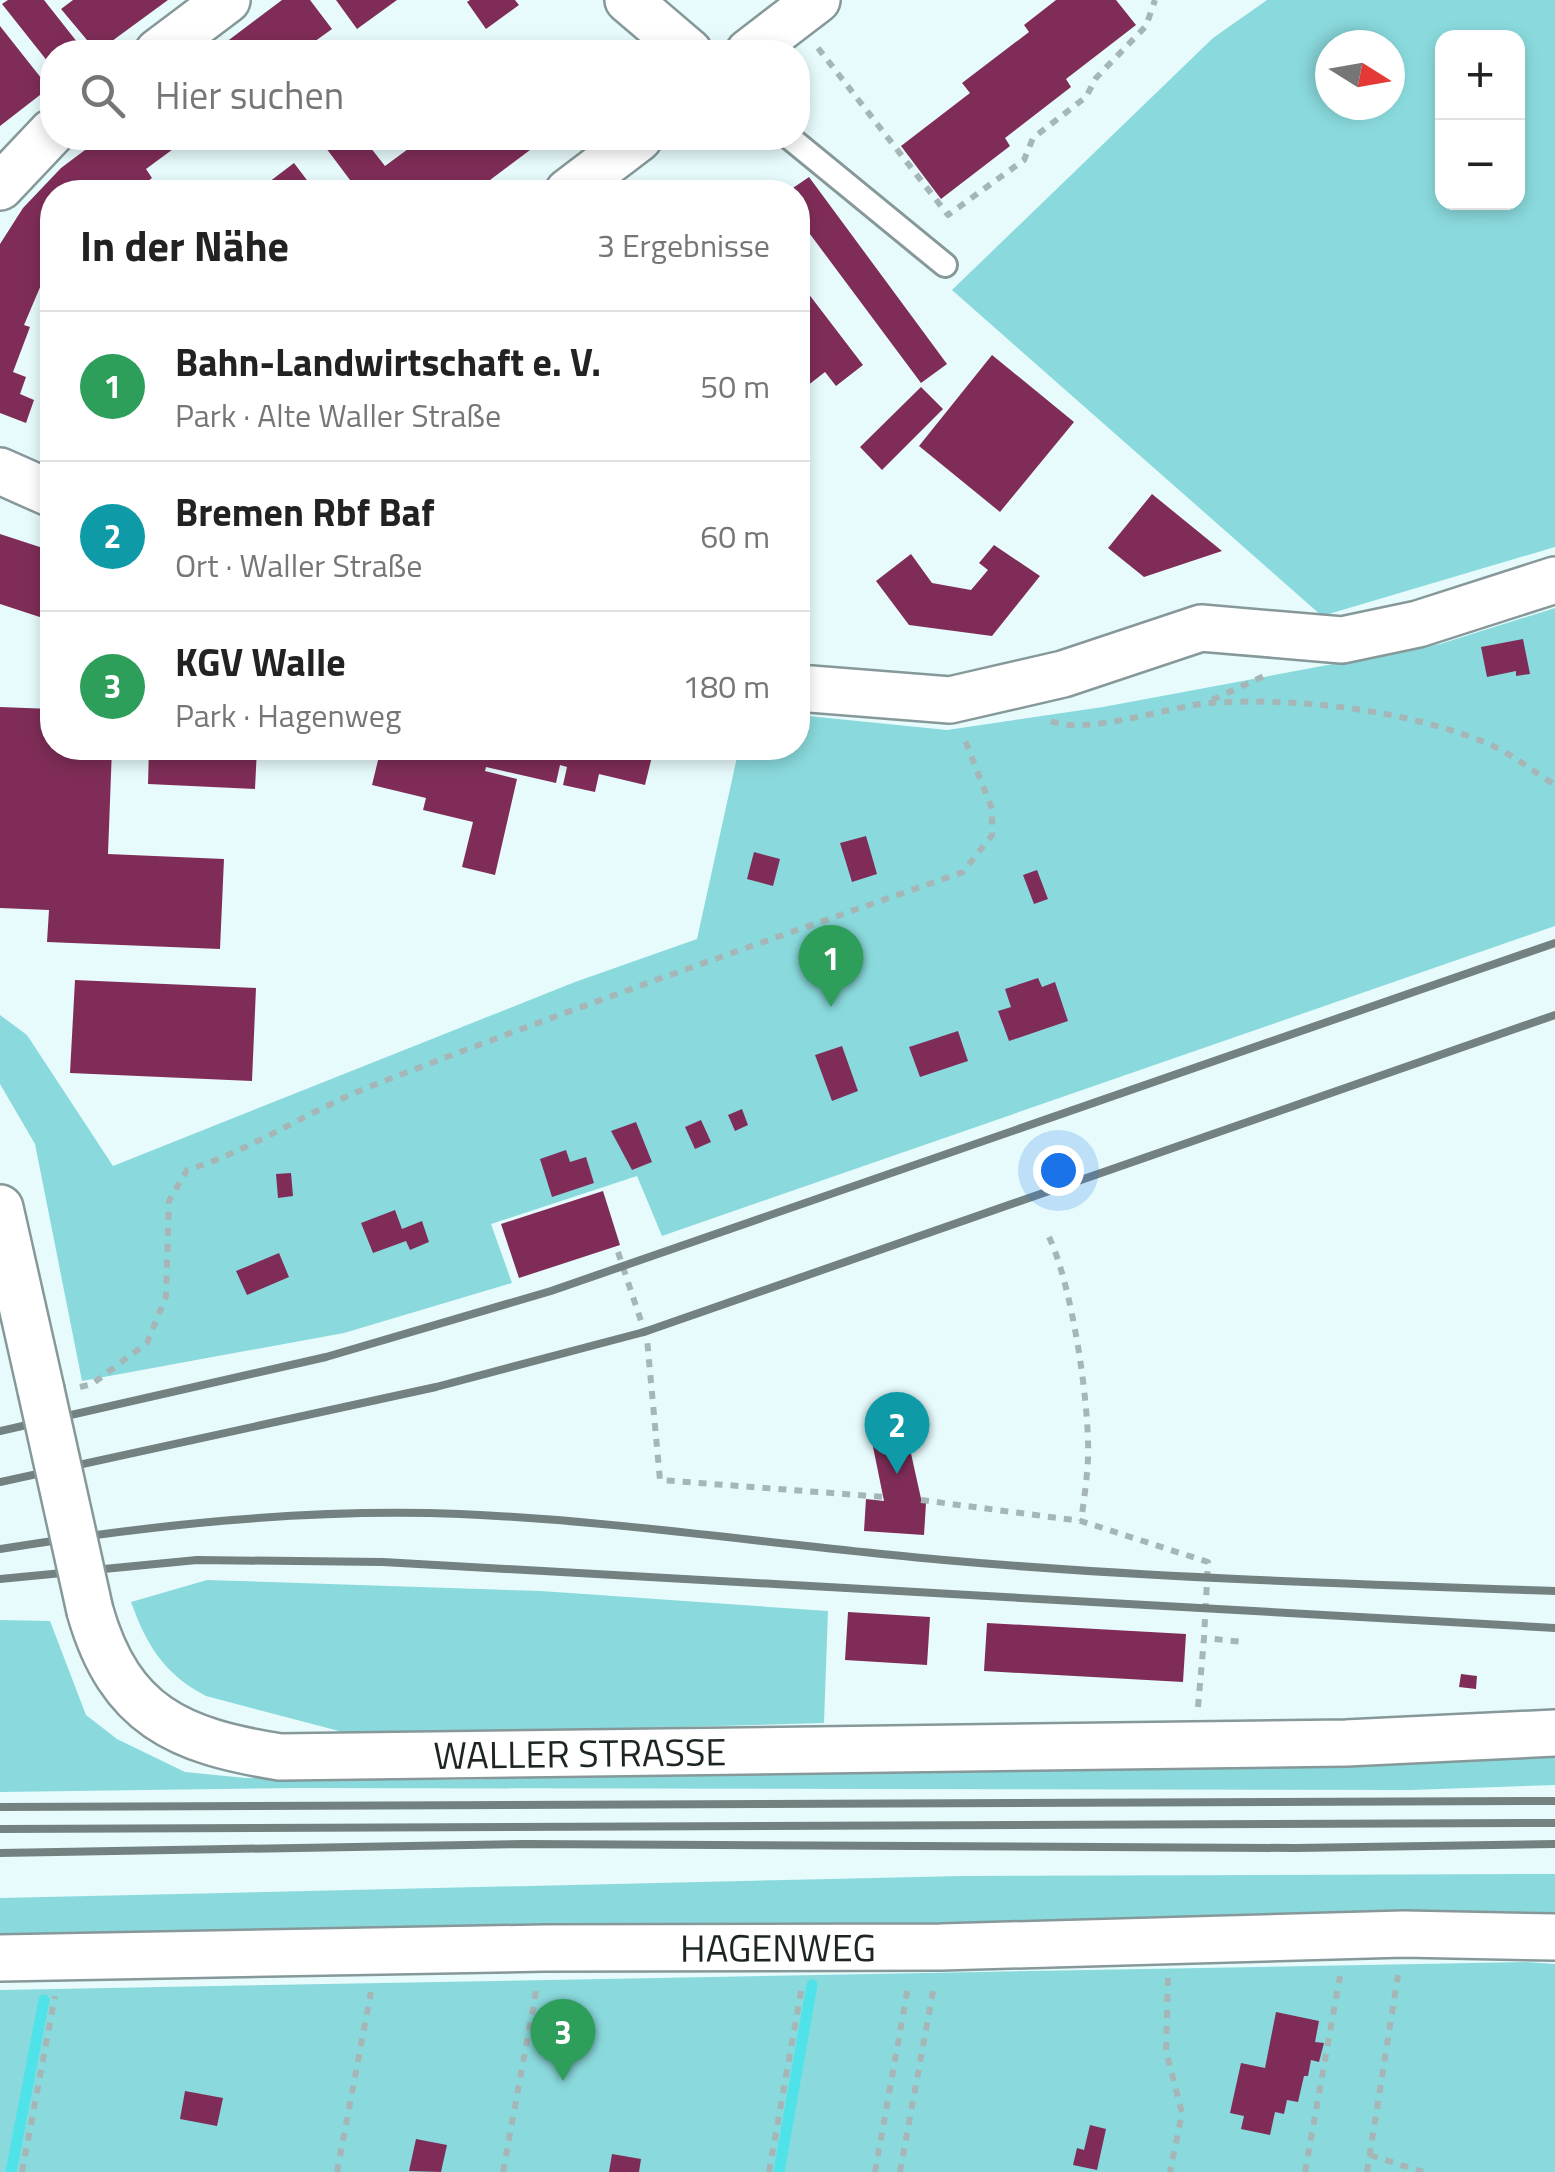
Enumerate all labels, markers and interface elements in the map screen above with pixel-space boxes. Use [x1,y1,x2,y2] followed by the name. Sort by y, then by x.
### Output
[1315,30,1405,120] north arrow
[1435,30,1525,210] map controls
[1435,30,1525,120] button: +
[40,40,810,150] search box
[155,66,344,124] text: Hier suchen
[75,68,130,123] icon: search
[1435,120,1525,210] button: −
[80,213,289,277] text: In der Nähe
[597,221,770,269] text: 3 Ergebnisse
[175,333,601,391] text: Bahn-Landwirtschaft e. V.
[104,362,121,410] text: 1
[700,362,770,410] text: 50 m
[175,391,501,439] text: Park · Alte Waller Straße
[175,483,435,541] text: Bremen Rbf Baf
[104,512,121,560] text: 2
[700,512,770,560] text: 60 m
[175,541,422,589] text: Ort · Waller Straße
[175,633,346,691] text: KGV Walle
[104,662,121,710] text: 3
[682,662,770,710] text: 180 m
[175,691,401,739] text: Park · Hagenweg
[798,924,864,1007] pin: 1
[1033,1145,1084,1196] your location
[864,1392,930,1474] pin: 2
[433,1722,727,1784] street label: WALLER STRASSE
[680,1918,876,1977] street label: HAGENWEG
[530,1998,596,2081] pin: 3

